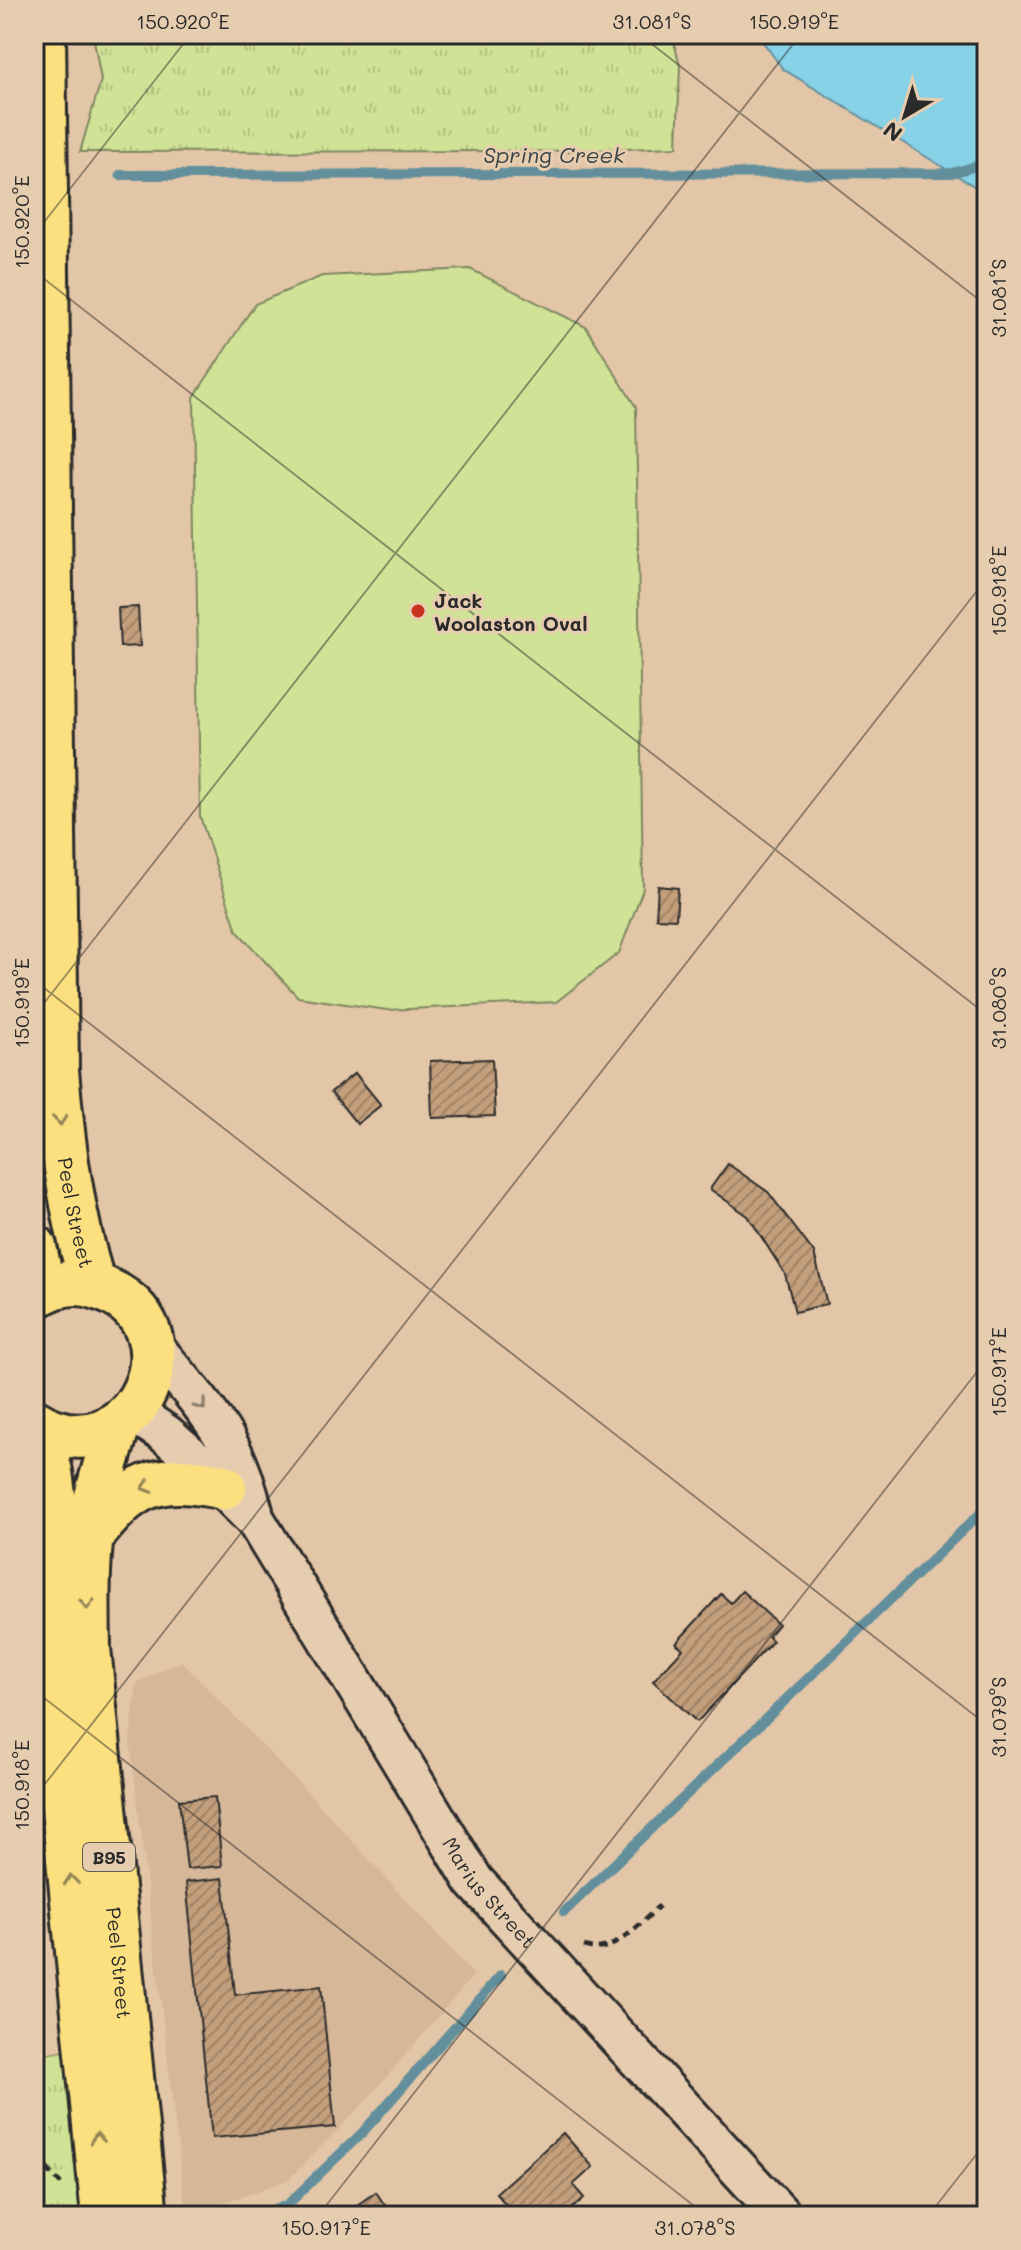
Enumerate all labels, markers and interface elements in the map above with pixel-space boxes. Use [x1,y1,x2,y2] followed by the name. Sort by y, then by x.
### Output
[136,8,230,34] text: 150.920°E
[613,8,691,34] text: 31.081°S
[749,8,839,34] text: 150.919°E
[865,76,945,156] north arrow
[877,116,908,149] text: N
[483,140,626,169] water label: Spring Creek
[8,175,34,269] text: 150.920°E
[985,259,1011,337] text: 31.081°S
[985,546,1011,636] text: 150.918°E
[434,587,588,636] place label: Jack Woolaston Oval
[409,602,427,620] marker: Jack Woolaston Oval
[8,958,34,1048] text: 150.919°E
[985,967,1011,1049] text: 31.080°S
[51,1114,68,1127] one-way arrow
[52,1155,100,1271] street label: Peel Street
[985,1327,1011,1417] text: 150.917°E
[191,1396,206,1411] one-way arrow
[141,1477,155,1493] one-way arrow
[79,1598,96,1611] one-way arrow
[985,1677,1011,1757] text: 31.079°S
[8,1740,34,1830] text: 150.918°E
[437,1832,542,1953] street label: Marius Street
[83,1843,135,1871] road number: B95
[63,1873,80,1886] one-way arrow
[101,1906,138,2020] street label: Peel Street
[88,2131,105,2144] one-way arrow
[281,2214,371,2240] text: 150.917°E
[654,2214,736,2240] text: 31.078°S

